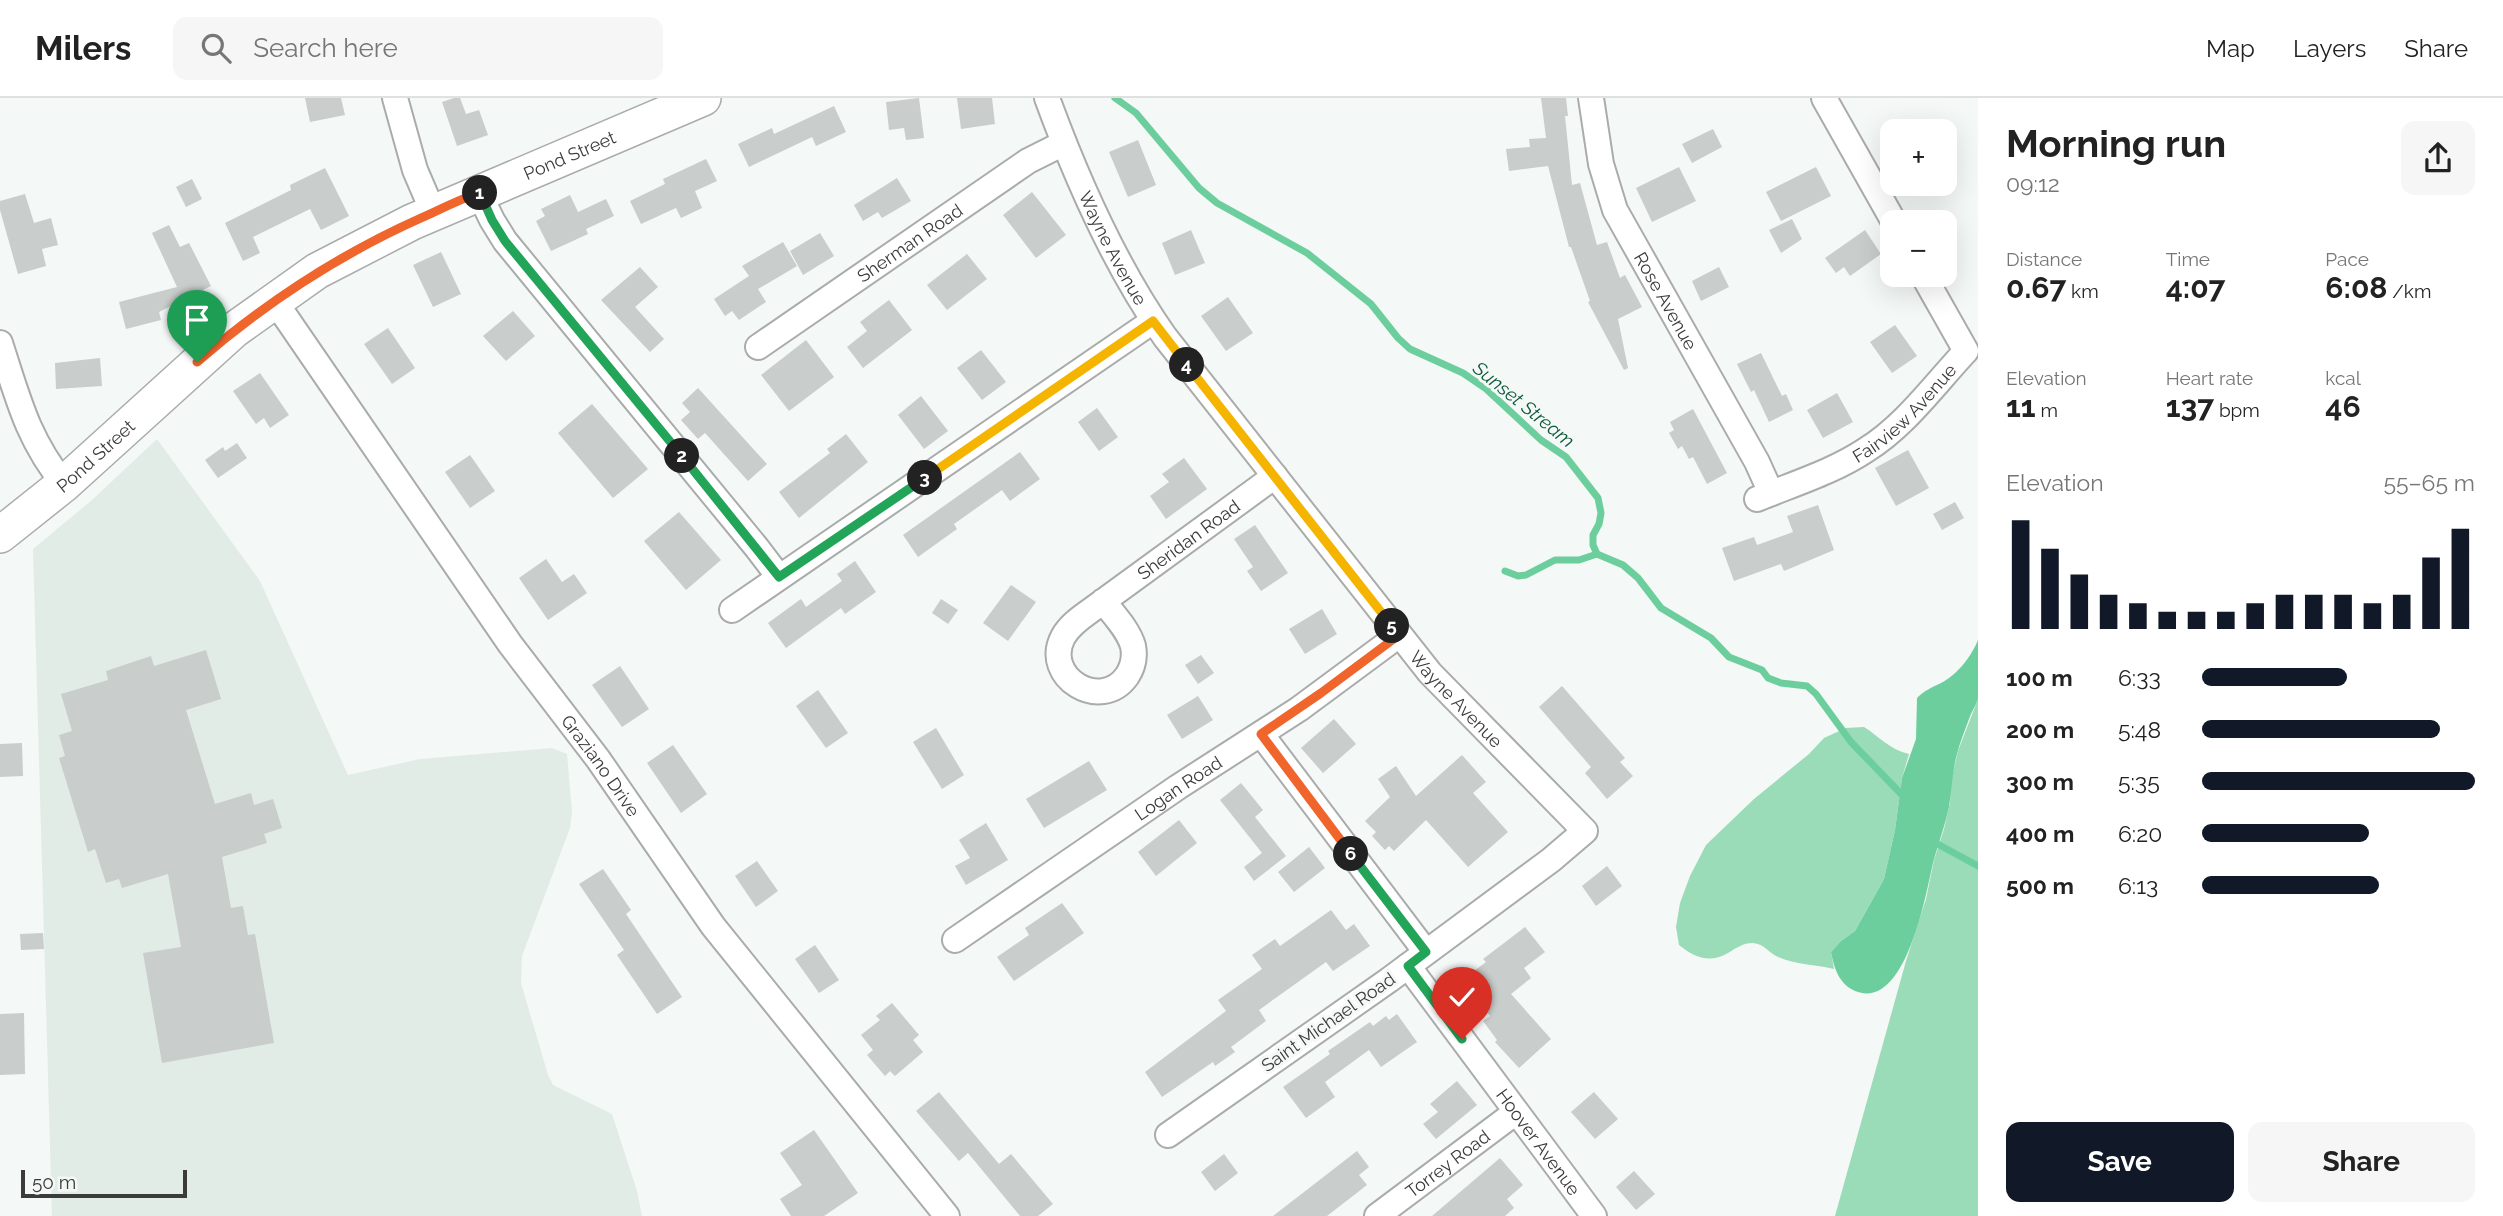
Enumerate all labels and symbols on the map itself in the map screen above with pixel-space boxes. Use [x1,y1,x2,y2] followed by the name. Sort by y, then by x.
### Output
[520,126,619,184] street label: Pond Street
[462,176,498,210] pin: 1
[1075,188,1152,309] street label: Wayne Avenue
[853,199,966,286] street label: Sherman Road
[1630,248,1702,354] street label: Rose Avenue
[167,290,227,362] pin
[1170,348,1204,382] pin: 4
[1468,356,1579,452] water label: Sunset Stream
[1849,359,1960,466] street label: Fairview Avenue
[52,415,139,496] street label: Pond Street
[664,438,700,474] pin: 2
[908,460,942,496] pin: 3
[1133,495,1244,584] street label: Sheridan Road
[1374,608,1410,644] pin: 5
[1406,646,1508,752] street label: Wayne Avenue
[557,710,645,821] street label: Graziano Drive
[1130,751,1225,824] street label: Logan Road
[1334,836,1368,872] pin: 6
[1432,967,1492,1039] pin
[1257,968,1399,1076] street label: Saint Michael Road
[1492,1084,1585,1199] street label: Hoover Avenue
[1401,1125,1494,1201] street label: Torrey Road
[21,1167,187,1199] scale bar

